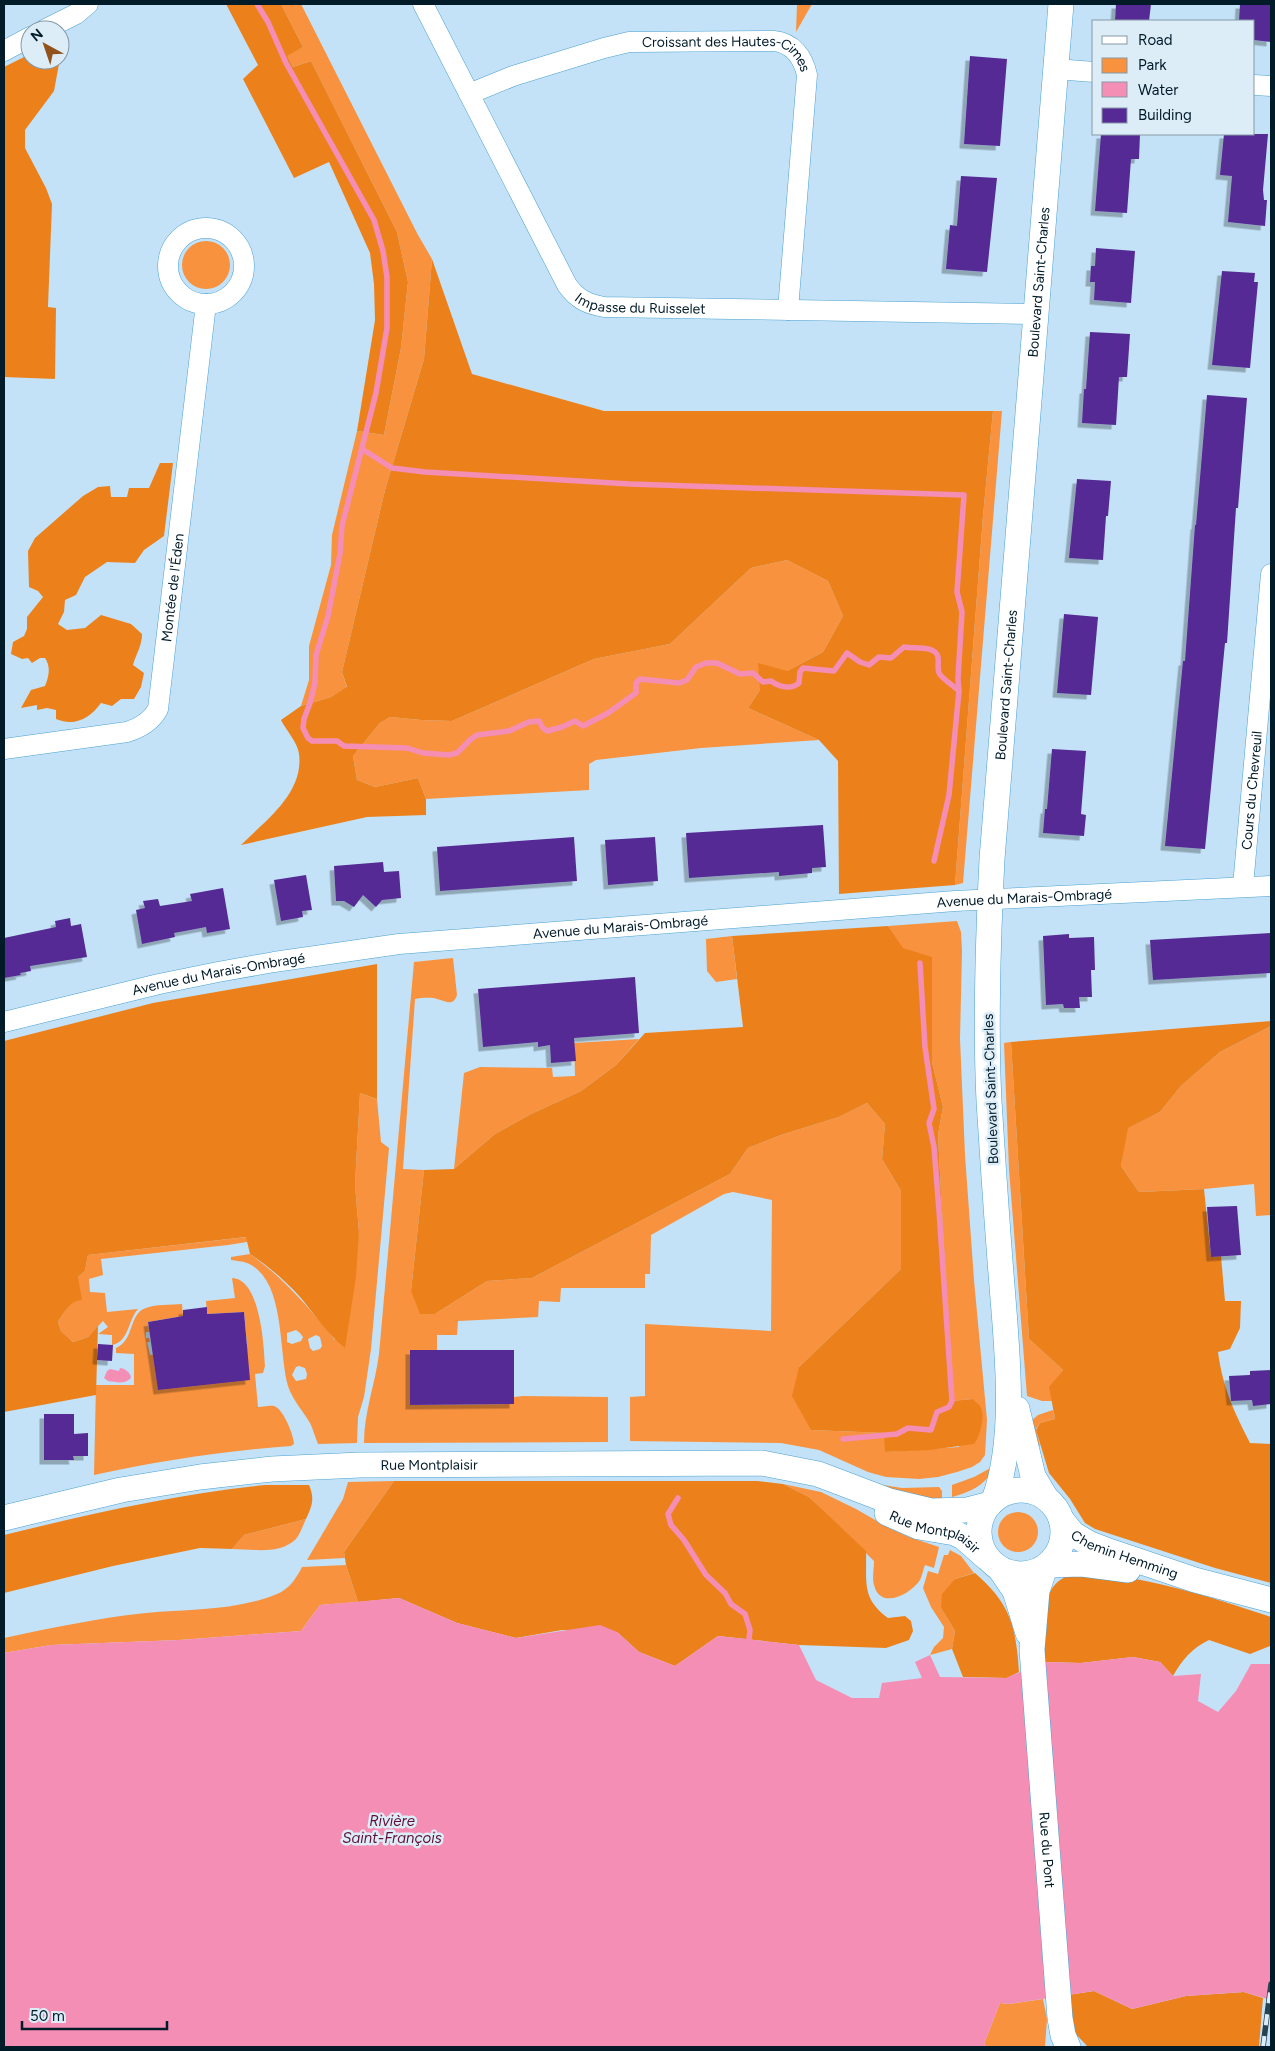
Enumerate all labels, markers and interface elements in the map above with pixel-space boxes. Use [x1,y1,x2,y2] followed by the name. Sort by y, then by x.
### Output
[20,20,70,70] north arrow
[1092,20,1255,135] legend
[27,25,47,45] text: N
[1138,31,1173,49] text: Road
[642,32,814,74] street label: Croissant des Hautes-Cimes
[1138,56,1167,74] text: Park
[1138,81,1178,99] text: Water
[1138,106,1192,124] text: Building
[1024,206,1053,358] street label: Boulevard Saint-Charles
[572,289,706,317] street label: Impasse du Ruisselet
[158,532,187,643] street label: Montée de l'Éden
[992,609,1021,761] street label: Boulevard Saint-Charles
[1238,730,1265,851] street label: Cours du Chevreuil
[936,885,1113,911] street label: Avenue du Marais-Ombragé
[532,912,709,942] street label: Avenue du Marais-Ombragé
[130,949,306,999] street label: Avenue du Marais-Ombragé
[980,1013,1002,1165] street label: Boulevard Saint-Charles
[381,1456,478,1473] street label: Rue Montplaisir
[887,1507,984,1557] street label: Rue Montplaisir
[1068,1526,1180,1582] street label: Chemin Hemming
[1036,1811,1059,1889] street label: Rue du Pont
[342,1812,442,1847] water label: Rivière Saint-François
[22,1998,168,2030] scale bar
[30,2007,65,2025] text: 50 m

